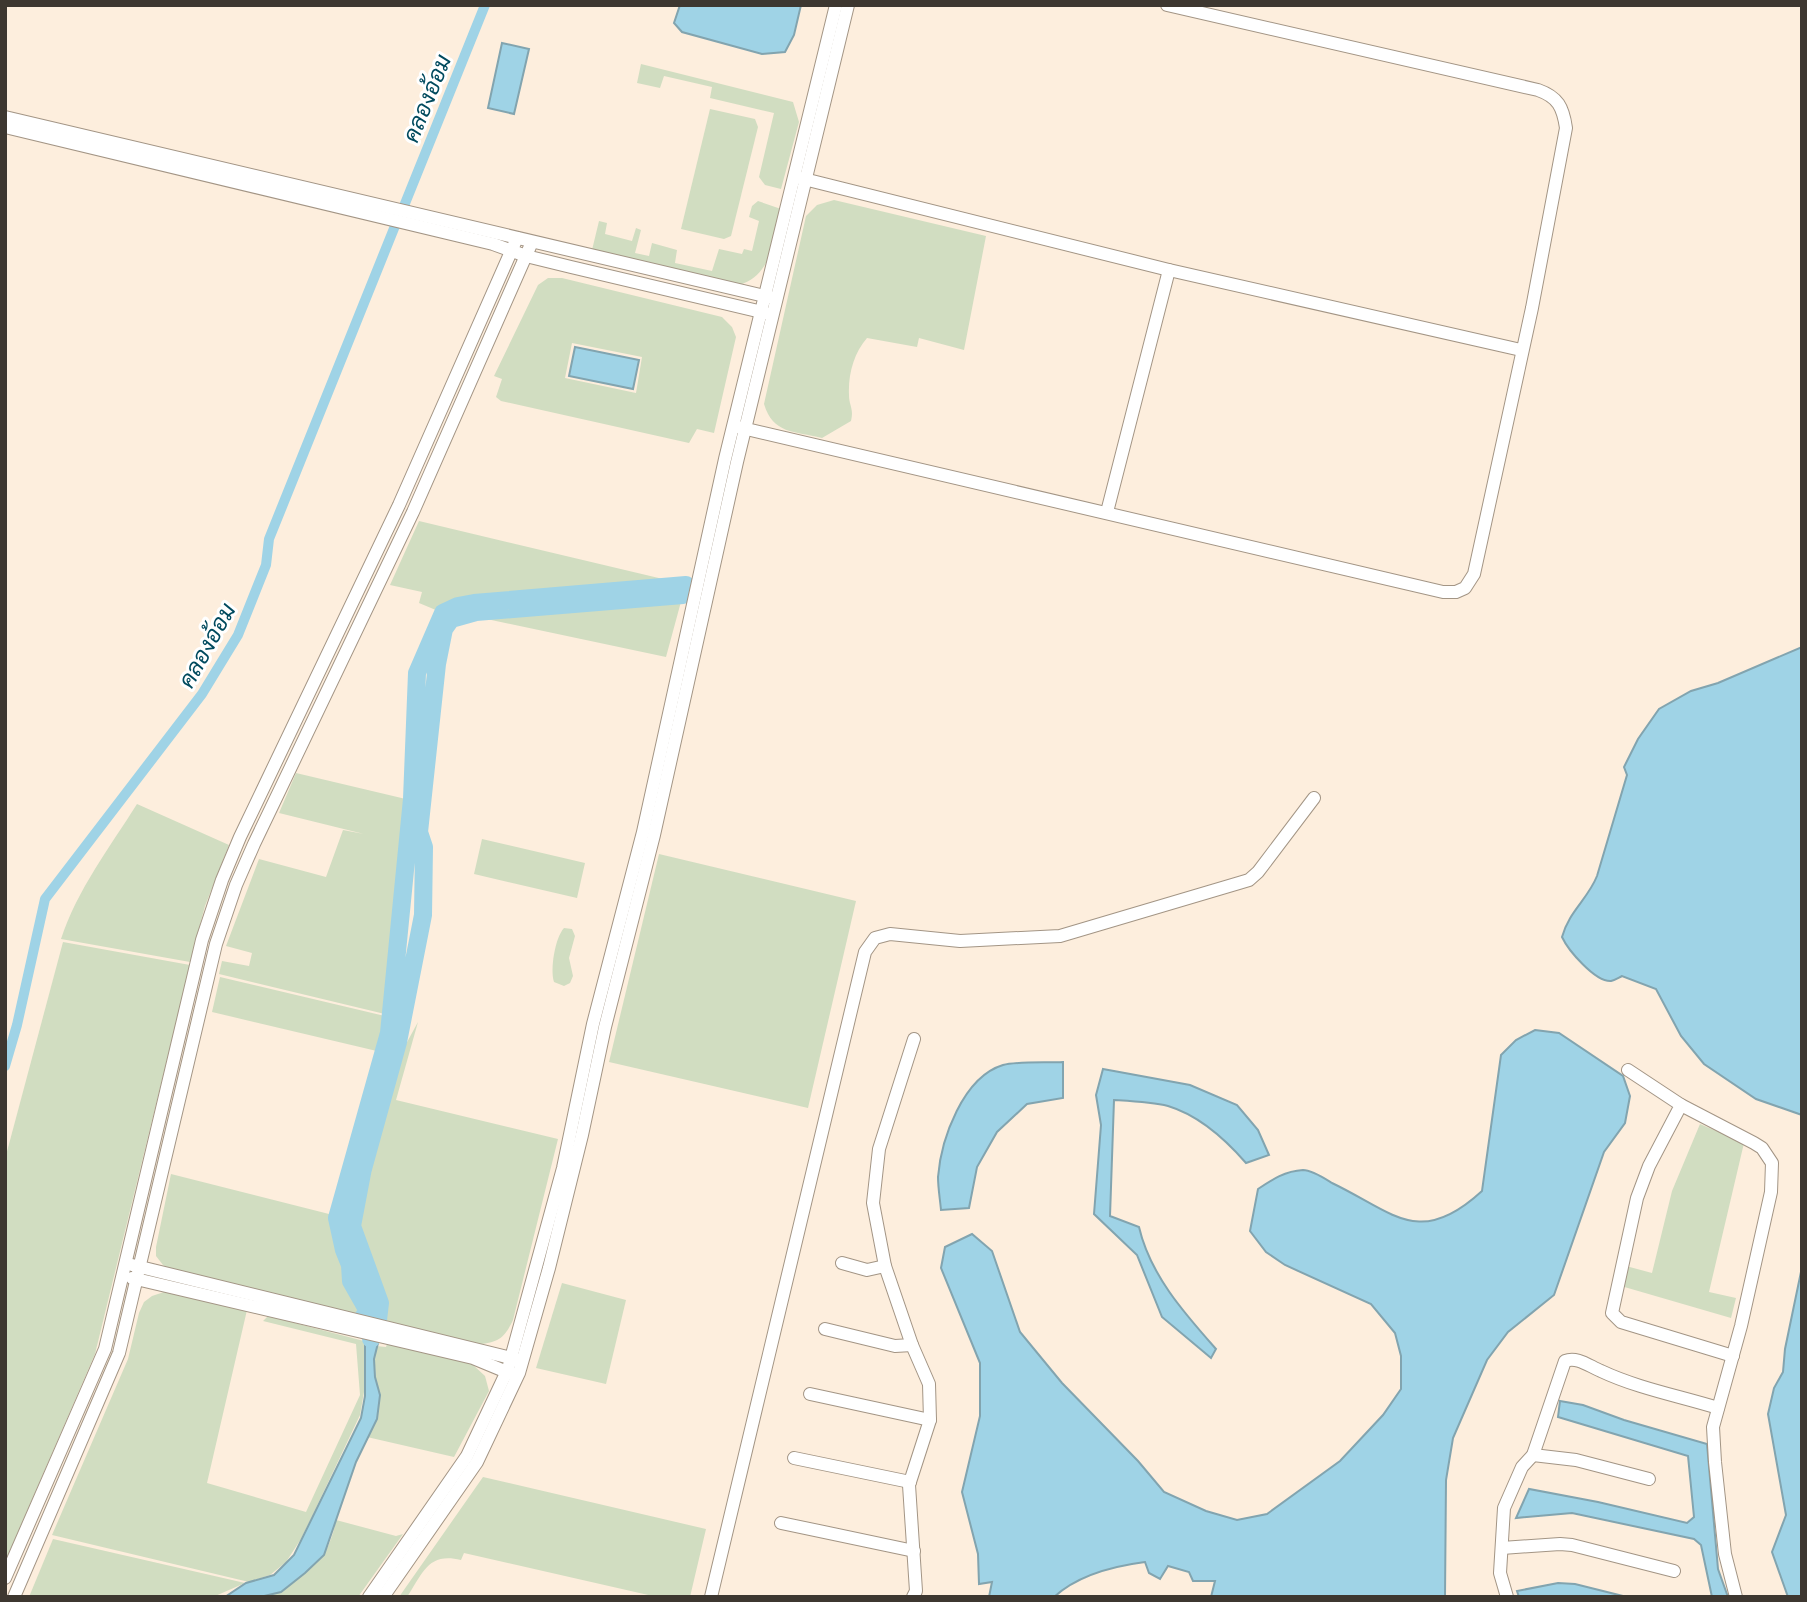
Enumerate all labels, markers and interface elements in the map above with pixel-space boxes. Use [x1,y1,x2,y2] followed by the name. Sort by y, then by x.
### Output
[396,50,456,146] water label: คลองอ้อม
[171,598,241,692] water label: คลองอ้อม

